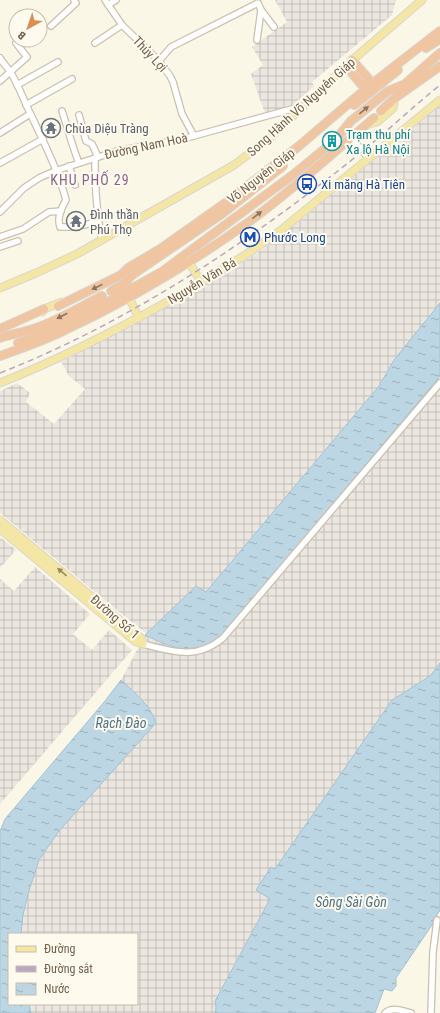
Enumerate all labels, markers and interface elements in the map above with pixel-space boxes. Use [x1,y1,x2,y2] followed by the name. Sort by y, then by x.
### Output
[8,8,48,48] north arrow
[15,28,28,42] text: B
[130,33,170,75] street label: Thủy Lợi
[244,55,358,159] street label: Song Hành Võ Nguyên Giáp
[359,106,370,115] one-way arrow
[40,117,62,139] temple icon: Chùa Diệu Tràng
[65,121,149,136] place label: Chùa Diệu Tràng
[346,127,411,157] place label: Trạm thu phí Xa lộ Hà Nội
[103,130,189,162] street label: Đường Nam Hoà
[321,130,343,152] building icon: Trạm thu phí Xa lộ Hà Nội
[224,145,298,207] street label: Võ Nguyên Giáp
[50,170,130,188] district label: KHU PHỐ 29
[296,173,318,195] bus stop icon: Xi măng Hà Tiên
[321,177,405,192] place label: Xi măng Hà Tiên
[90,207,139,237] place label: Đình thần Phú Thọ
[65,210,87,232] temple icon: Đình thần Phú Thọ
[252,210,263,219] one-way arrow
[239,226,261,248] metro station icon: Phước Long
[264,230,326,245] place label: Phước Long
[165,255,239,307] street label: Nguyễn Văn Bá
[91,284,103,290] one-way arrow
[56,313,68,319] one-way arrow
[56,567,67,576] one-way arrow
[88,592,142,642] street label: Đường Số 1
[95,715,147,731] water label: Rạch Đào
[315,894,387,910] water label: Sông Sài Gòn
[8,933,138,1005] legend
[44,942,75,956] text: Đường
[44,962,93,976] text: Đường sắt
[44,982,70,996] text: Nước

